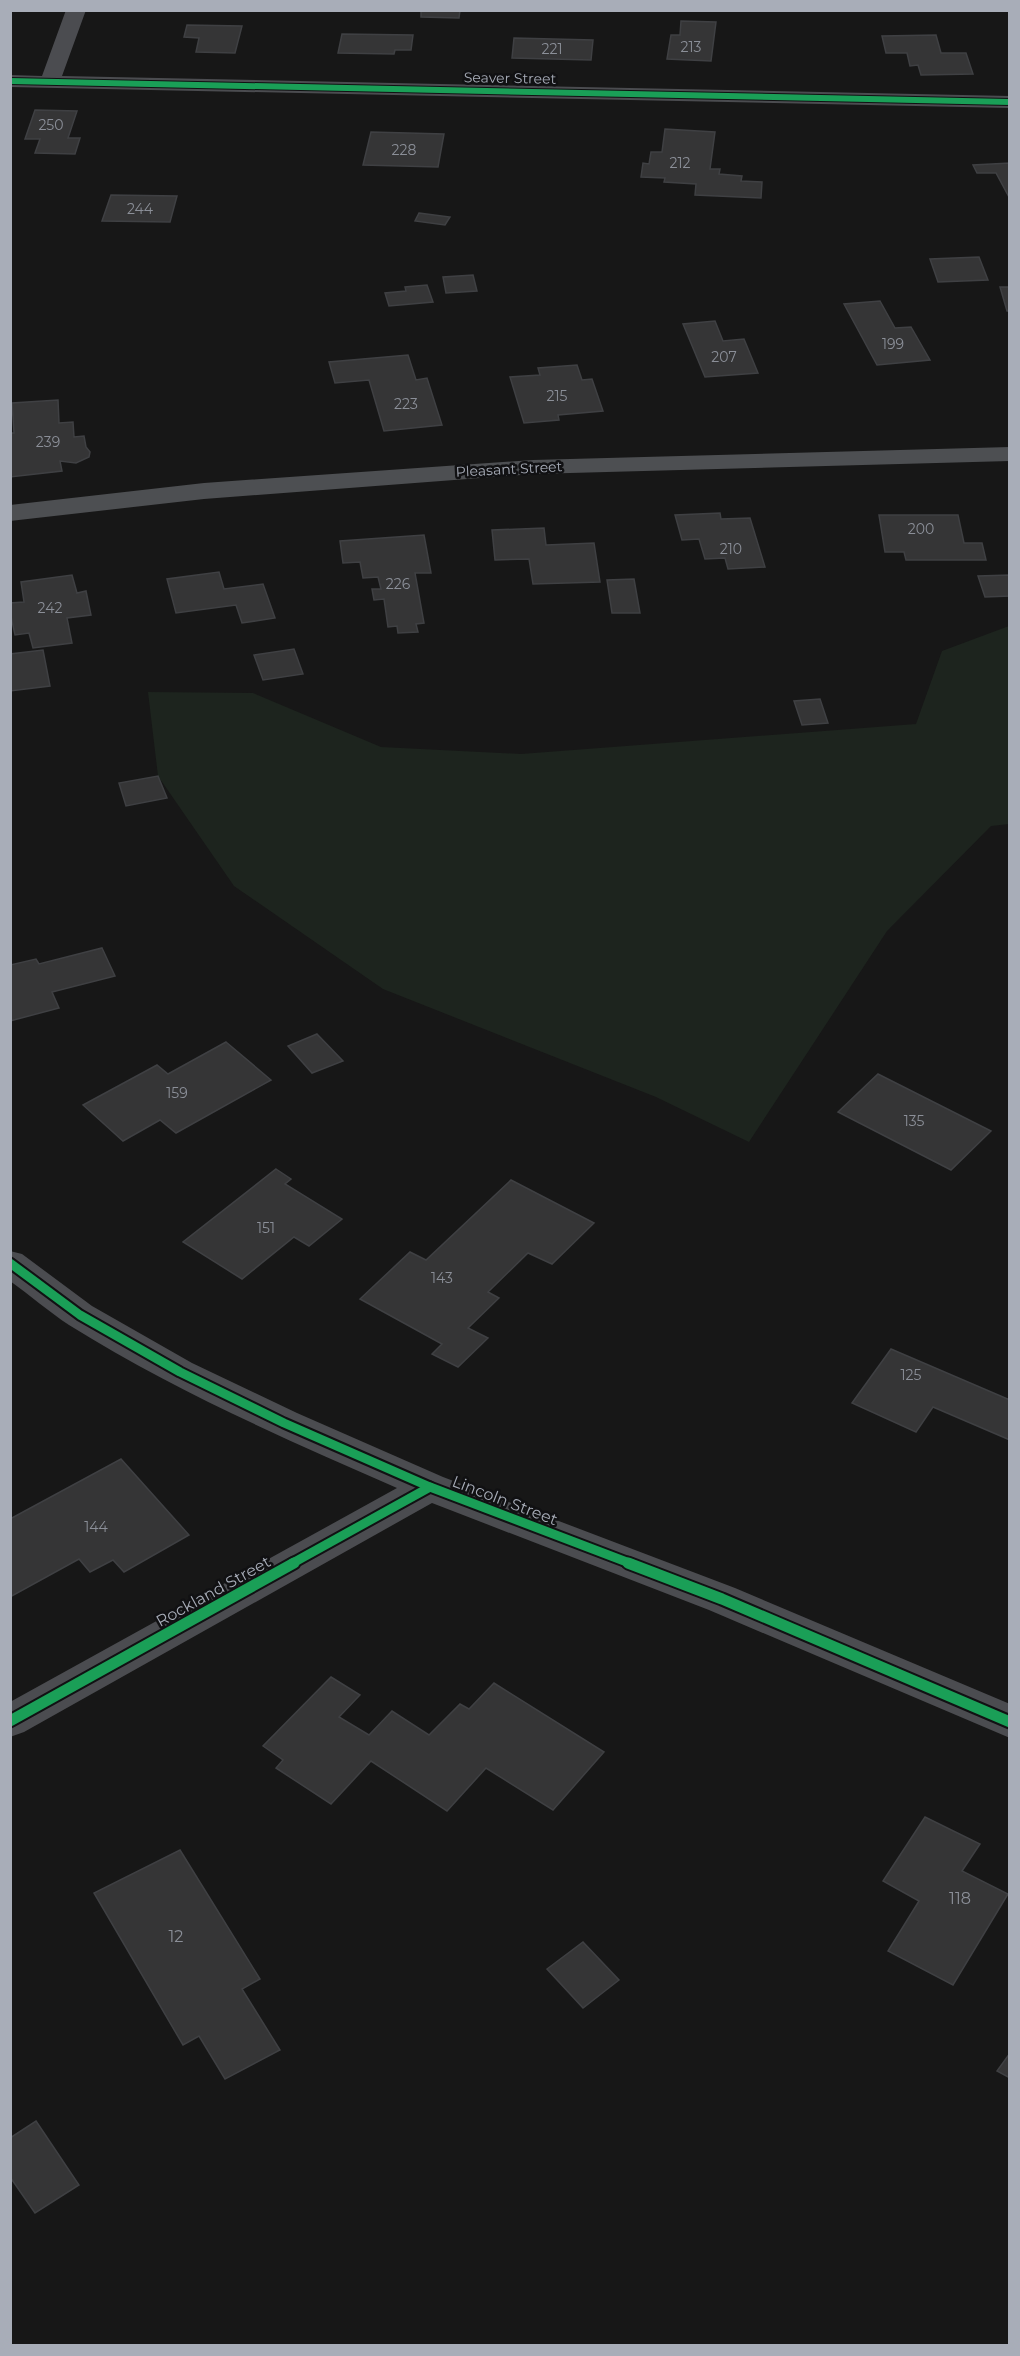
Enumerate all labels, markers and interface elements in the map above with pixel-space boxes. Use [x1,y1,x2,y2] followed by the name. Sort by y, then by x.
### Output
[681,38,702,56] house number: 213
[542,40,562,58] house number: 221
[464,68,557,88] street label: Seaver Street
[38,116,64,134] house number: 250
[392,141,416,159] house number: 228
[670,154,691,172] house number: 212
[127,200,154,218] house number: 244
[882,335,904,353] house number: 199
[711,348,737,366] house number: 207
[547,387,568,405] house number: 215
[394,395,418,413] house number: 223
[36,433,60,451] house number: 239
[455,457,563,481] street label: Pleasant Street
[908,520,934,538] house number: 200
[720,540,742,558] house number: 210
[386,575,411,593] house number: 226
[38,599,62,617] house number: 242
[166,1084,188,1102] house number: 159
[904,1112,924,1130] house number: 135
[257,1219,275,1237] house number: 151
[431,1269,453,1287] house number: 143
[901,1366,922,1384] house number: 125
[450,1472,561,1529] street label: Lincoln Street
[84,1518,109,1536] house number: 144
[153,1552,274,1631] street label: Rockland Street
[949,1889,971,1908] house number: 118
[169,1927,183,1946] house number: 12

